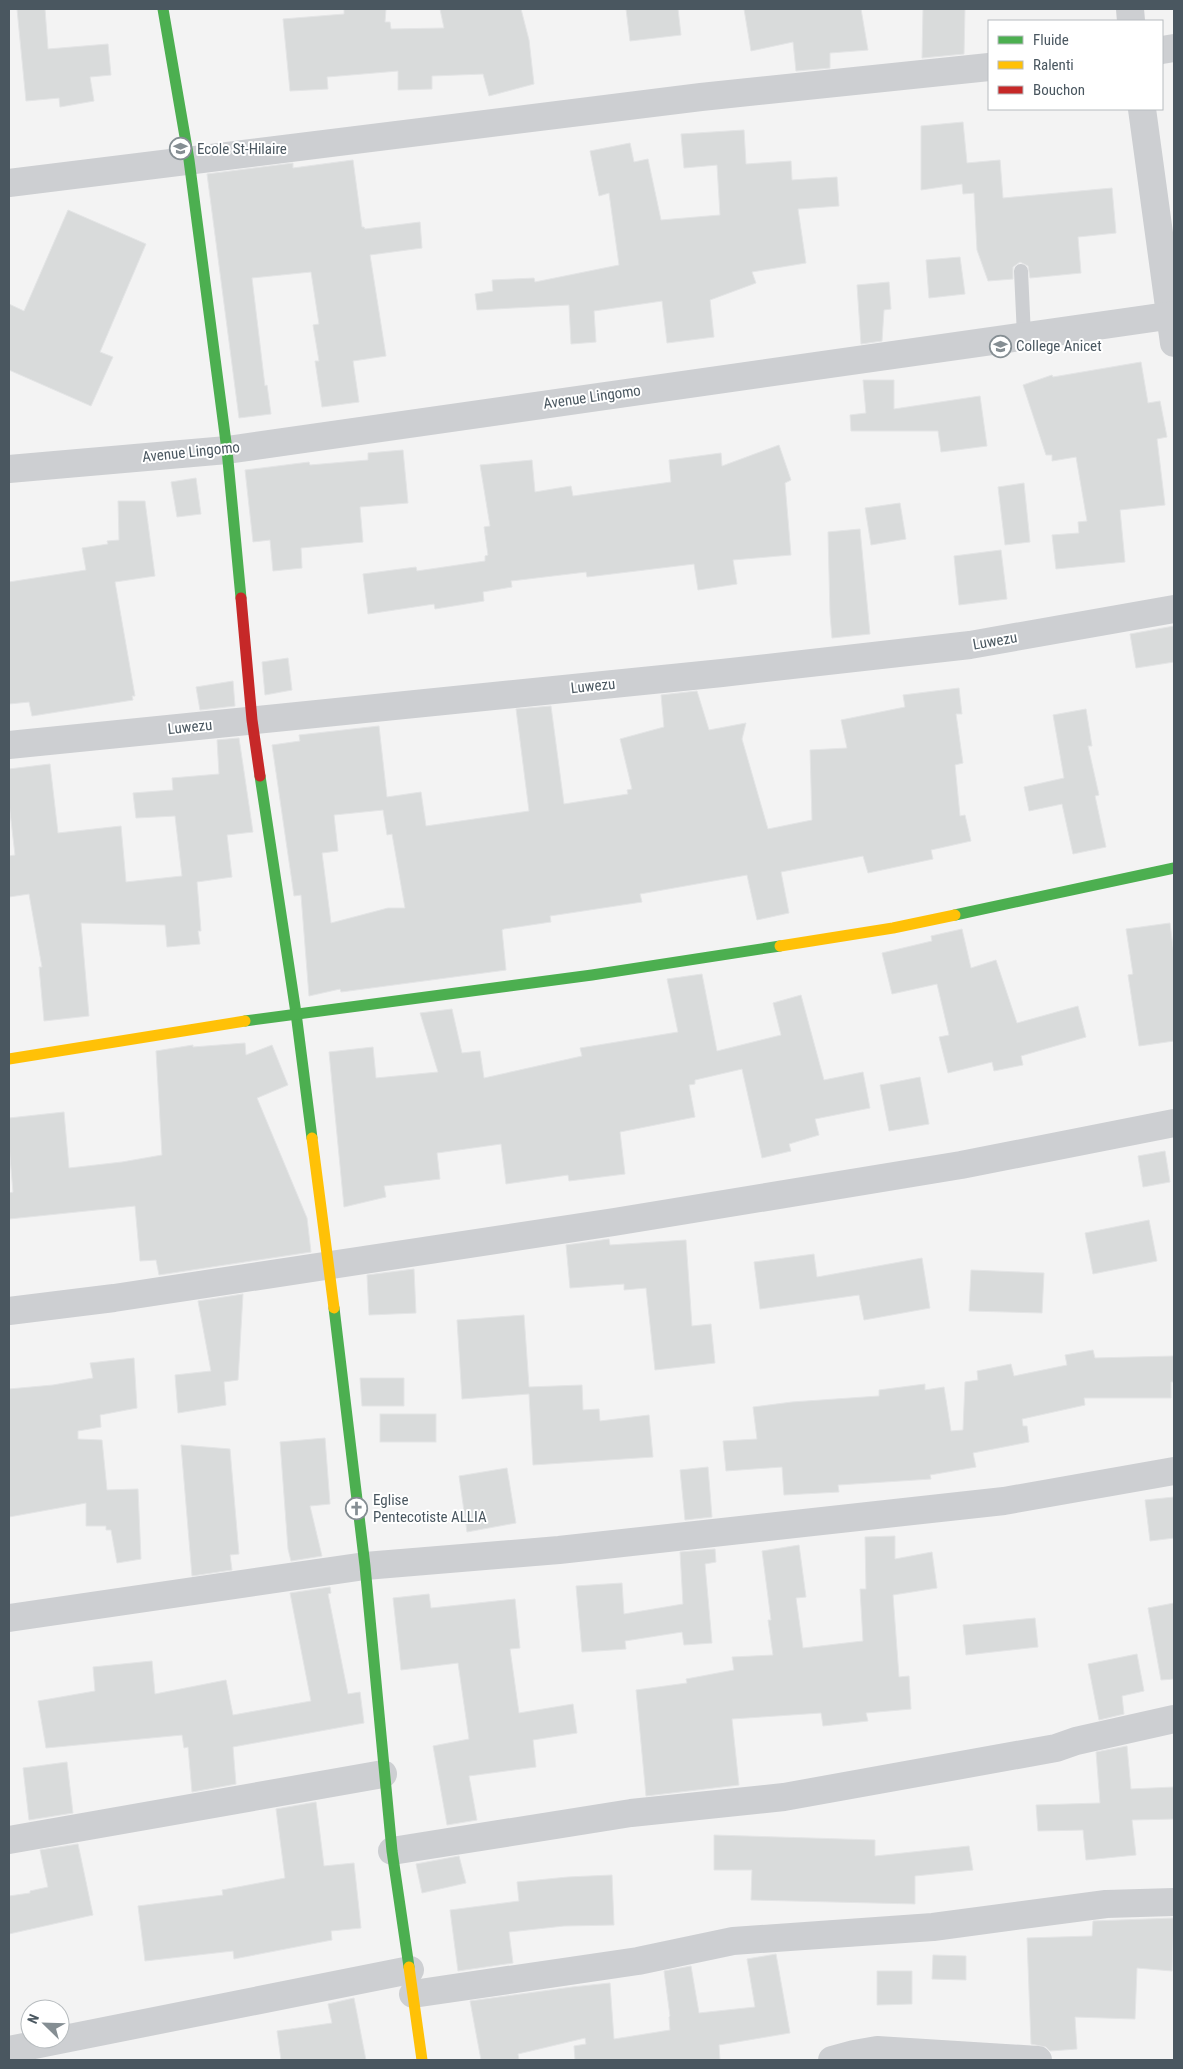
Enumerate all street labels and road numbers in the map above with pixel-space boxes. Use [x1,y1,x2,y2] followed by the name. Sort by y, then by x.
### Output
[542,381,642,413] street label: Avenue Lingomo
[141,438,241,466] street label: Avenue Lingomo
[971,628,1019,654] street label: Luwezu
[570,675,616,697] street label: Luwezu
[167,716,213,738] street label: Luwezu

